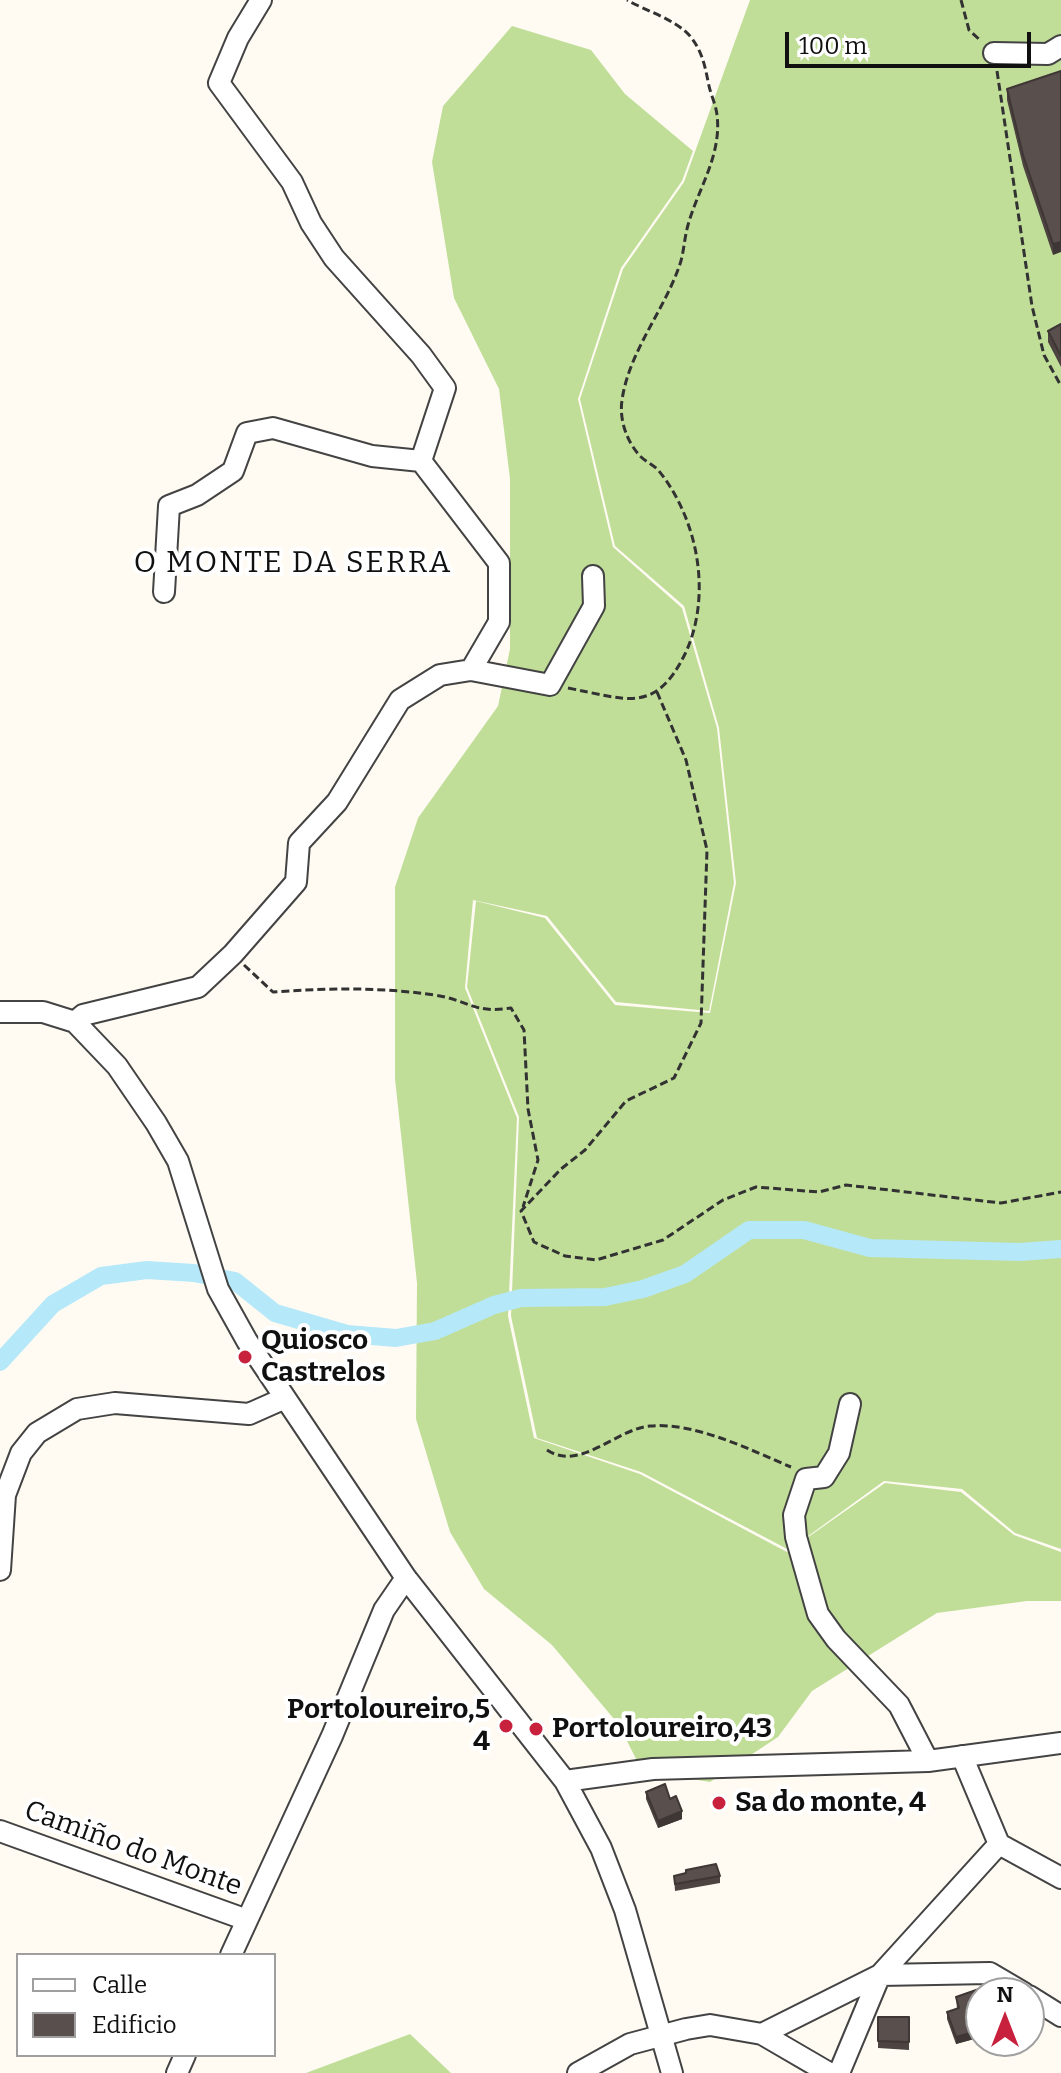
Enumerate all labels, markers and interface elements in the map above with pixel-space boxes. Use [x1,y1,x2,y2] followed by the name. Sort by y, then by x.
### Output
[789,16,1035,66] scale bar
[799,32,867,60] text: 100 m
[134,546,452,582] district label: O MONTE DA SERRA
[261,1324,385,1390] place label: Quiosco Castrelos
[236,1348,254,1366] marker: Quiosco Castrelos
[287,1693,490,1759] place label: Portoloureiro,5 4
[552,1712,772,1746] place label: Portoloureiro,43
[497,1717,515,1735] marker: Portoloureiro,5 4
[527,1720,545,1738] marker: Portoloureiro,43
[735,1786,926,1820] place label: Sa do monte, 4
[20,1794,246,1904] street label: Camiño do Monte
[710,1794,728,1812] marker: Sa do monte, 4
[16,1953,276,2057] legend
[92,1971,147,1999] text: Calle
[965,1977,1045,2057] north arrow
[997,1981,1013,2008] text: N
[92,2011,177,2039] text: Edificio

